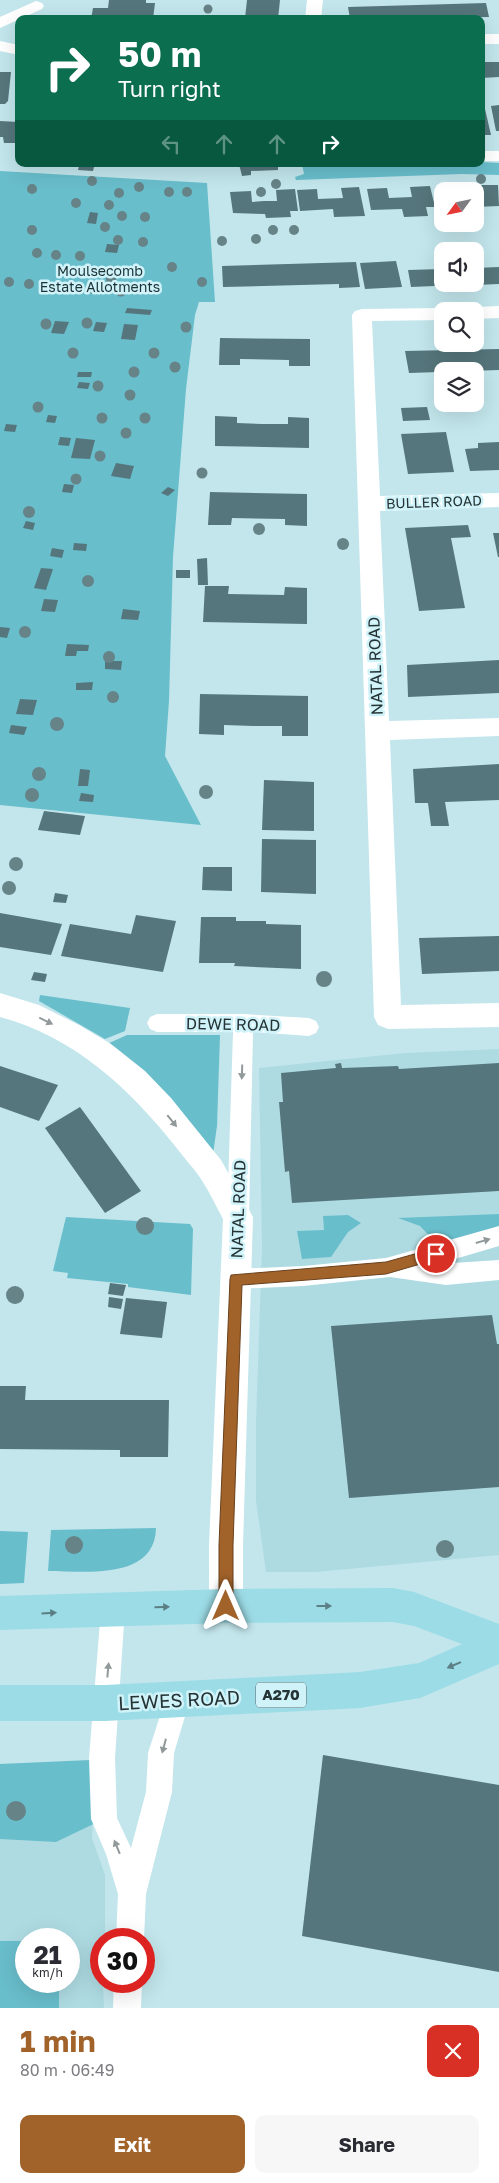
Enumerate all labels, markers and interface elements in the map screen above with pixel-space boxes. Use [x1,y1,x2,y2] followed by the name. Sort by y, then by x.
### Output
[118,33,201,75] text: 50 m
[35,35,100,100] icon: right
[118,75,221,102] text: Turn right
[157,130,185,158] icon: left
[210,130,238,158] icon: ahead
[263,130,291,158] icon: ahead
[316,130,344,158] icon: right
[434,182,484,232] north arrow
[434,182,484,412] map controls
[434,242,484,292] button: sound
[40,262,160,295] park label: Moulsecomb Estate Allotments
[434,302,484,352] button: search
[434,362,484,412] button: layers
[386,491,482,512] street label: BULLER ROAD
[363,616,387,716] street label: NATAL ROAD
[186,1013,280,1035] street label: DEWE ROAD
[39,1017,53,1025] one-way arrow
[238,1064,246,1080] one-way arrow
[167,1114,178,1127] one-way arrow
[226,1159,250,1259] street label: NATAL ROAD
[415,1233,457,1275] pin
[476,1236,491,1244] one-way arrow
[422,1240,450,1268] icon: arrive
[199,1579,251,1631] position arrow
[317,1601,333,1609] one-way arrow
[154,1603,170,1611] one-way arrow
[41,1608,57,1616] one-way arrow
[104,1662,112,1678] one-way arrow
[447,1662,461,1670] one-way arrow
[256,1682,306,1708] road number: A270
[118,1685,240,1714] street label: LEWES ROAD
[159,1739,167,1754] one-way arrow
[112,1840,120,1855] one-way arrow
[90,1928,155,1993] speed limit sign: 30
[33,1939,62,1970] text: 21
[32,1965,63,1980] text: km/h
[20,2023,96,2059] text: 1 min
[427,2025,479,2077] button: close
[20,2060,114,2080] text: 80 m · 06:49
[20,2115,245,2173] button: Exit
[255,2115,479,2173] button: Share

